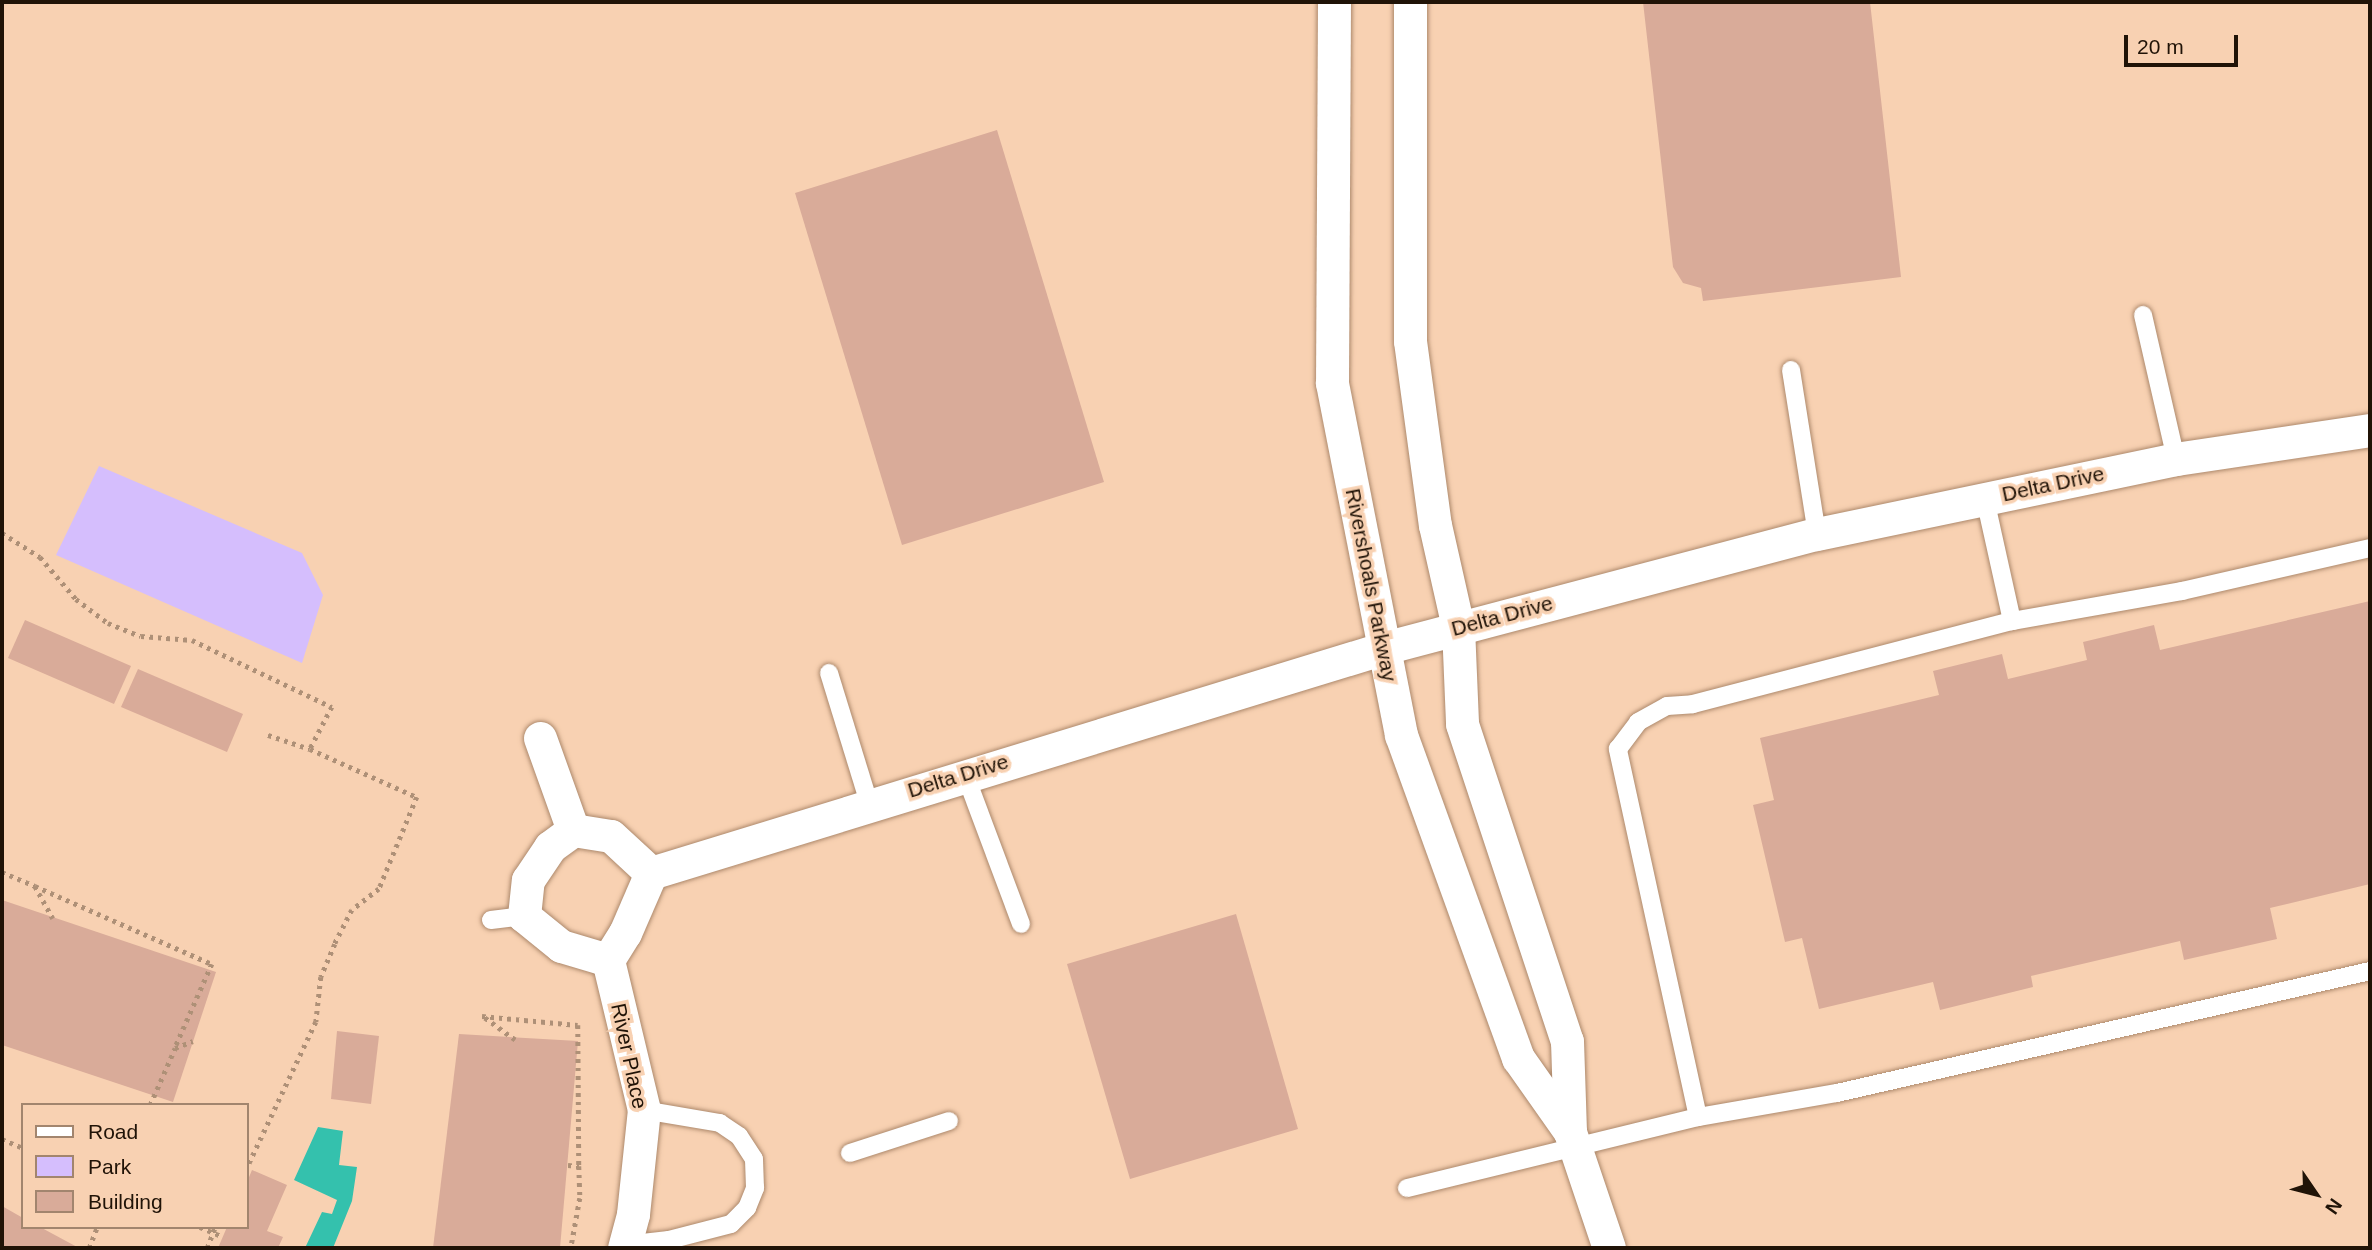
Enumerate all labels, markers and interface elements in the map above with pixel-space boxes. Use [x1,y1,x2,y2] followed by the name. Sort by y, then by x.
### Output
[2127,21,2241,65] scale bar
[2137,35,2184,58] text: 20 m
[2000,461,2106,507] street label: Delta Drive
[1340,486,1402,684] street label: Rivershoals Parkway
[1449,590,1555,642] street label: Delta Drive
[905,749,1011,803] street label: Delta Drive
[606,1001,652,1111] street label: River Place
[21,1103,248,1229] legend
[88,1120,138,1143] text: Road
[88,1155,131,1178] text: Park
[2281,1159,2351,1229] north arrow
[88,1190,163,1213] text: Building
[2321,1195,2346,1218] text: N

